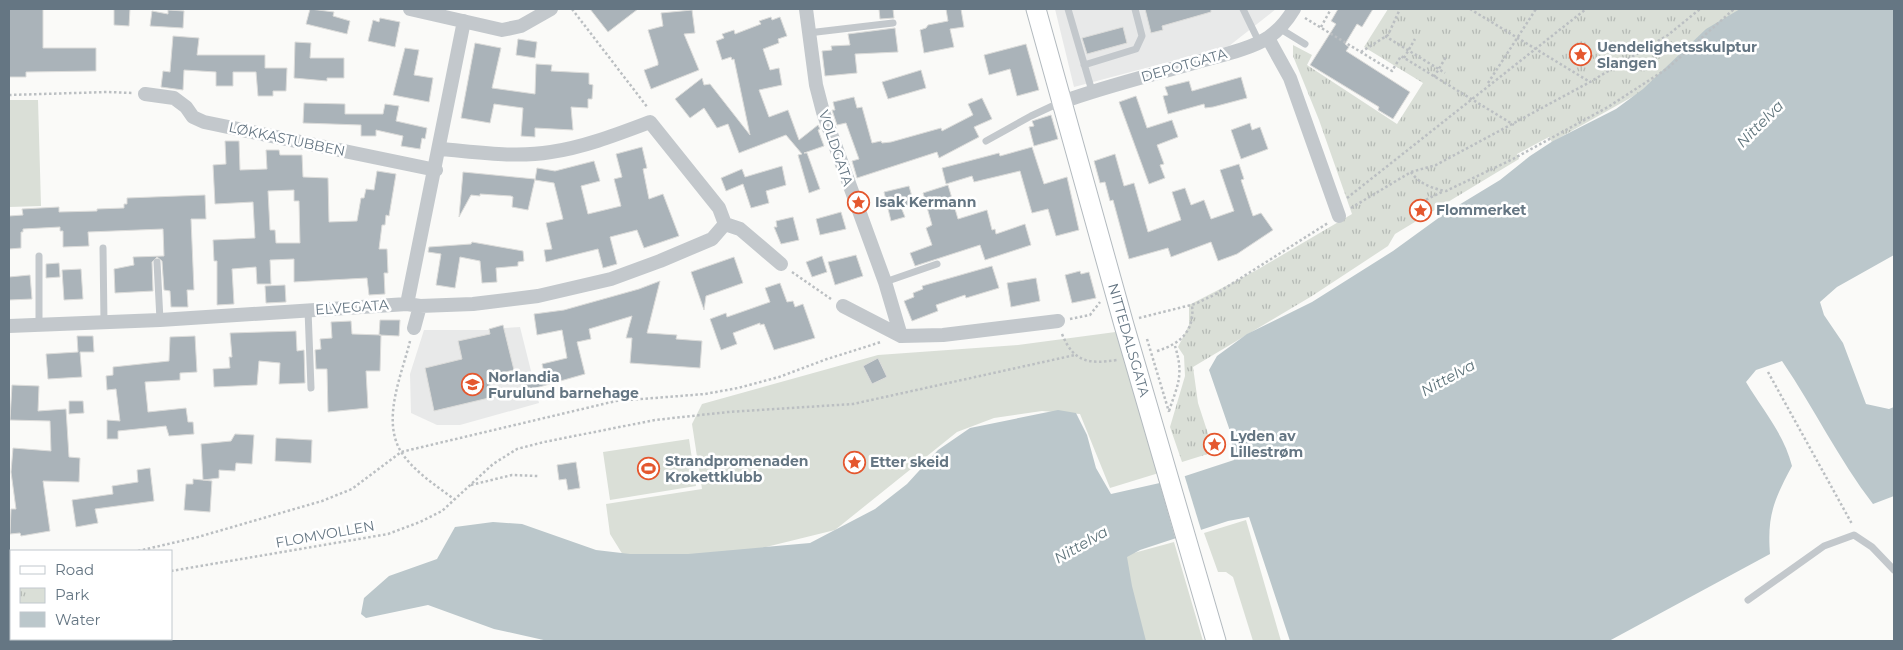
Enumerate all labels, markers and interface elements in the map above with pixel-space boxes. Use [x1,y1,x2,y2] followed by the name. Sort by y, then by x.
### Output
[1597,38,1757,72] place label: Uendelighetsskulptur Slangen
[1569,43,1593,67] place icon: Uendelighetsskulptur Slangen
[1139,44,1230,86] street label: DEPOTGATA
[1732,96,1787,151] water label: Nittelva
[815,108,858,189] street label: VOLDGATA
[227,118,347,160] street label: LØKKASTUBBEN
[847,190,871,214] place icon: Isak Kermann
[875,193,976,211] place label: Isak Kermann
[1408,198,1432,222] place icon: Flommerket
[1436,201,1526,219] place label: Flommerket
[1104,281,1154,400] street label: NITTEDALSGATA
[315,295,390,319] street label: ELVEGATA
[1417,355,1478,400] water label: Nittelva
[488,368,639,402] place label: Norlandia Furulund barnehage
[460,373,484,397] school or university icon: Norlandia Furulund barnehage
[1230,427,1303,461] place label: Lyden av Lillestrøm
[1202,432,1226,456] place icon: Lyden av Lillestrøm
[842,450,866,474] place icon: Etter skeid
[665,452,808,486] place label: Strandpromenaden Krokettklubb
[870,453,949,471] place label: Etter skeid
[637,457,661,481] sports icon: Strandpromenaden Krokettklubb
[274,516,376,552] street label: FLOMVOLLEN
[1050,522,1111,568] water label: Nittelva
[10,550,172,640] legend
[55,560,94,579] text: Road
[55,585,89,604] text: Park
[55,610,101,629] text: Water

